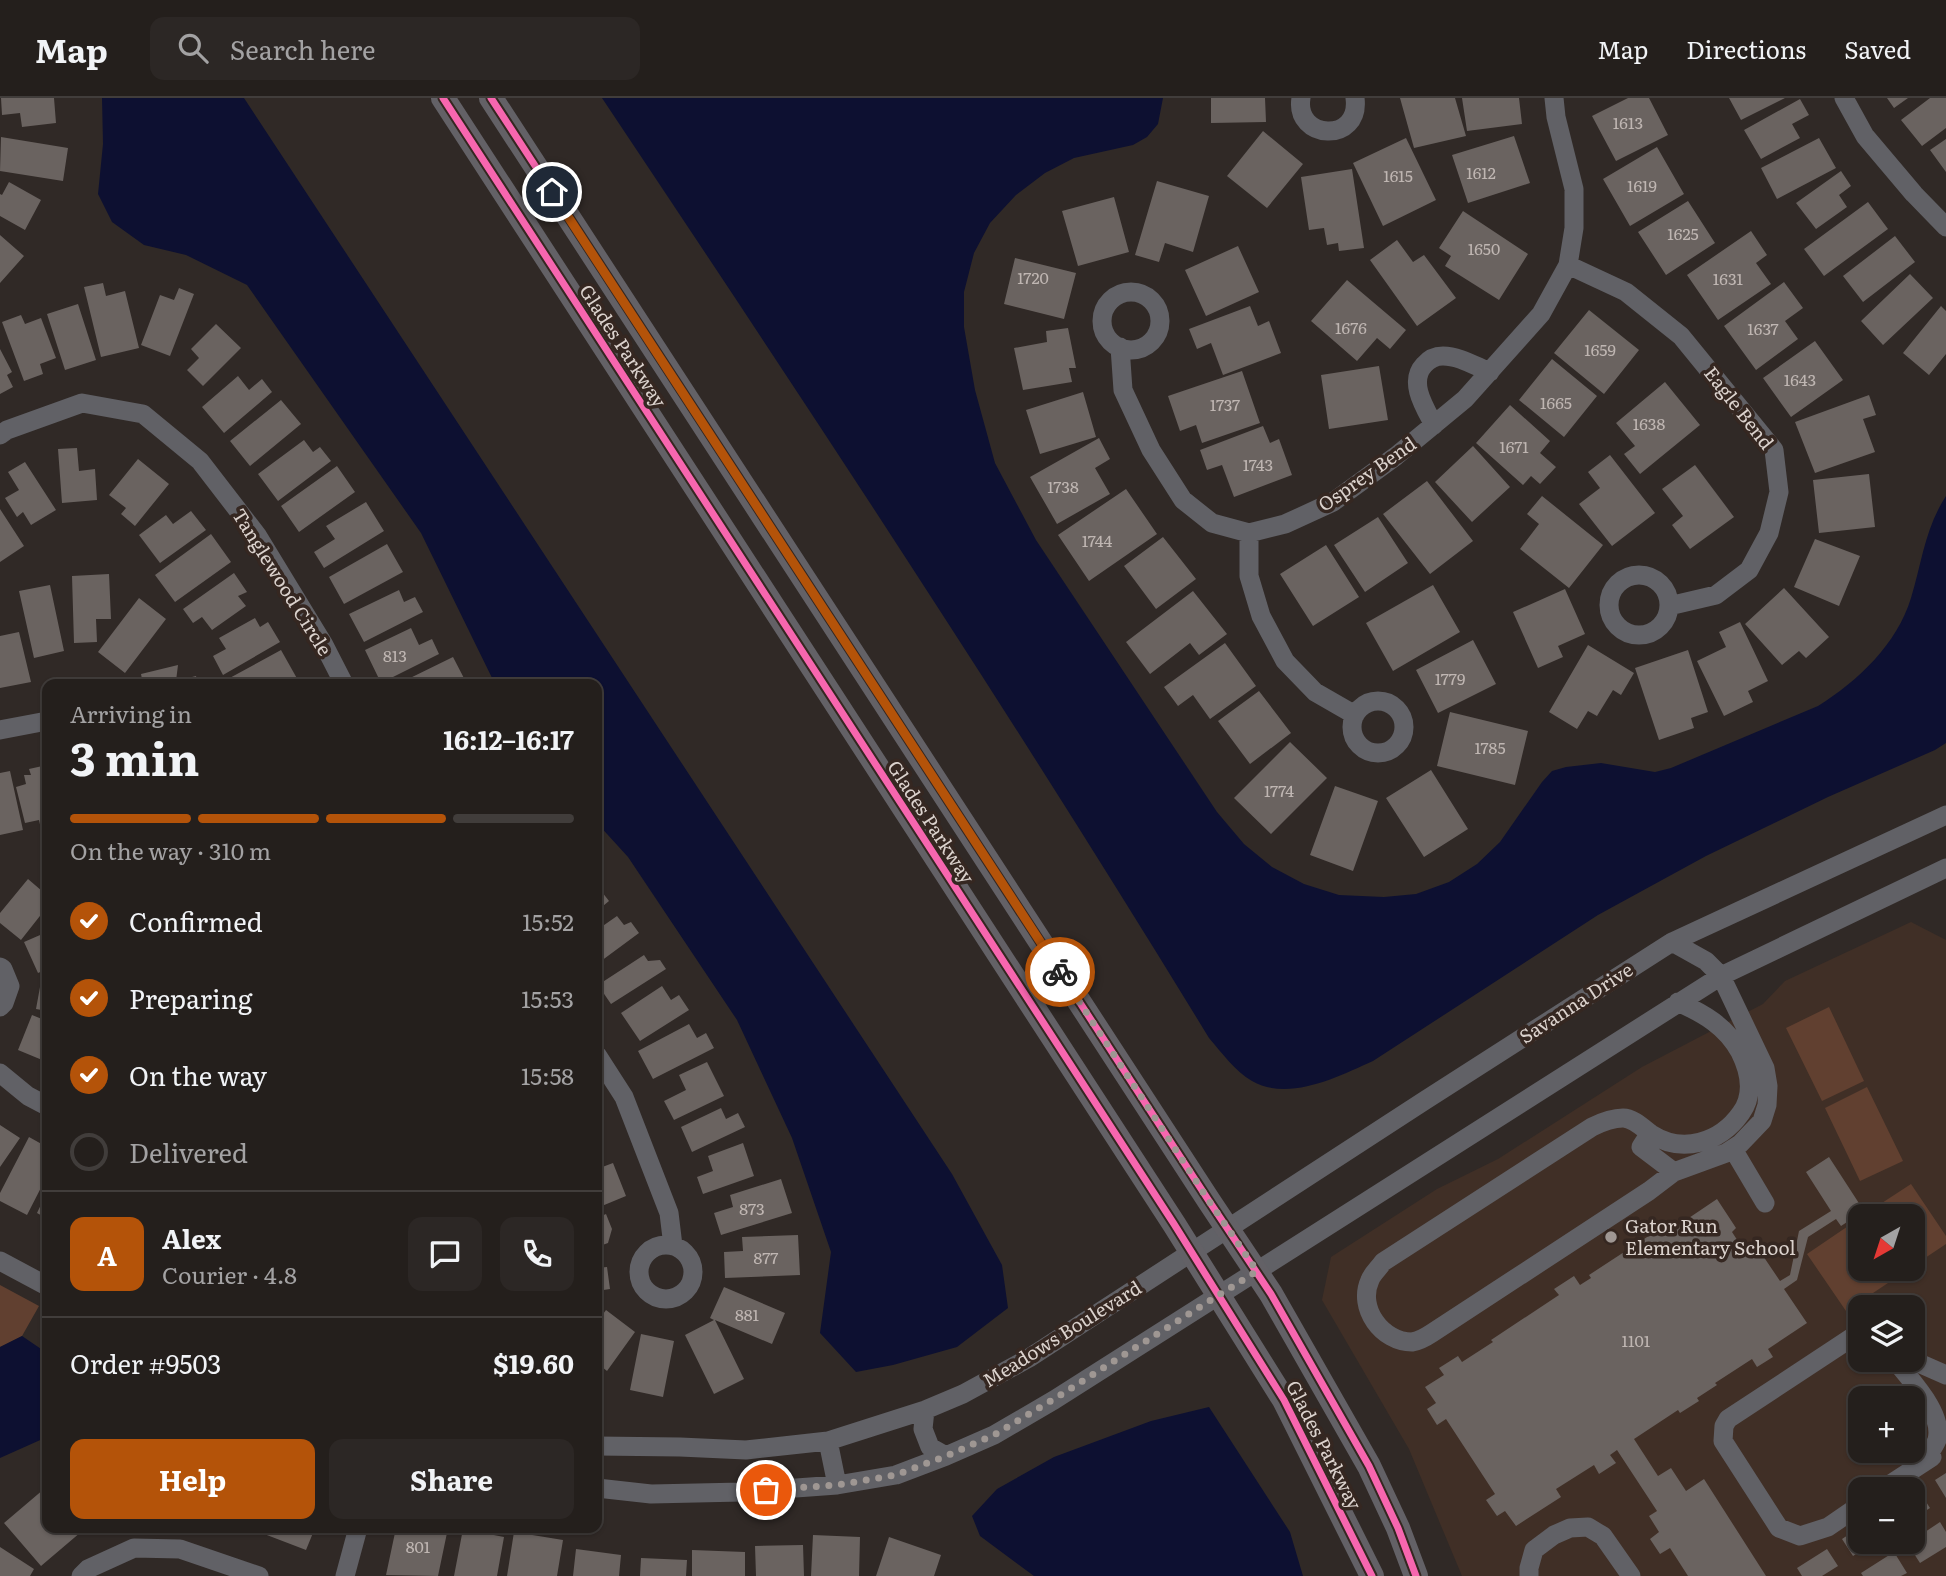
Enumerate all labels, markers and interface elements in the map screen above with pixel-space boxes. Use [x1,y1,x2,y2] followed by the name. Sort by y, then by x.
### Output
[150,17,640,80] search box
[35,24,108,73] text: Map
[174,29,212,67] icon: search
[230,29,376,68] text: Search here
[1597,31,1648,66] text: Map
[1686,31,1806,66] text: Directions
[1844,31,1911,66] text: Saved
[1613,110,1643,134] house number: 1613
[1466,160,1496,184] house number: 1612
[522,162,582,222] pin
[1383,163,1413,187] house number: 1615
[533,173,571,211] icon: home
[1627,173,1657,197] house number: 1619
[1667,221,1699,245] house number: 1625
[1468,236,1500,260] house number: 1650
[1017,265,1049,289] house number: 1720
[1713,266,1744,290] house number: 1631
[573,278,674,413] street label: Glades Parkway
[1335,315,1367,339] house number: 1676
[1747,316,1779,340] house number: 1637
[1584,337,1616,361] house number: 1659
[1698,360,1781,455] street label: Eagle Bend
[1784,367,1816,391] house number: 1643
[1540,390,1572,414] house number: 1665
[1210,392,1240,416] house number: 1737
[1633,411,1665,435] house number: 1638
[1312,429,1421,517] street label: Osprey Bend
[1499,434,1529,458] house number: 1671
[1243,452,1273,476] house number: 1743
[1047,474,1079,498] house number: 1738
[226,502,340,661] street label: Tanglewood Circle
[1082,528,1113,552] house number: 1744
[383,643,407,667] house number: 813
[1435,666,1465,690] house number: 1779
[70,696,192,730] text: Arriving in
[443,719,574,758] text: 16:12–16:17
[70,722,200,790] text: 3 min
[1474,735,1506,759] house number: 1785
[881,754,982,889] street label: Glades Parkway
[1264,778,1294,802] house number: 1774
[70,833,271,867] text: On the way · 310 m
[129,901,263,940] text: Confirmed
[70,902,108,940] icon: check
[522,904,574,938] text: 15:52
[1025,937,1095,1007] courier
[1041,953,1079,991] icon: bike
[1513,955,1638,1049] street label: Savanna Drive
[129,978,252,1017] text: Preparing
[70,979,108,1017] icon: check
[521,981,574,1015] text: 15:53
[129,1055,267,1094] text: On the way
[70,1056,108,1094] icon: check
[521,1058,574,1092] text: 15:58
[129,1132,248,1171] text: Delivered
[739,1196,765,1220] house number: 873
[1848,1204,1925,1281] north arrow
[1848,1204,1925,1554] map controls
[1625,1211,1796,1261] place label: Gator Run Elementary School
[408,1217,482,1291] button: chat
[500,1217,574,1291] button: phone
[162,1218,221,1257] text: Alex
[1603,1229,1619,1245] marker: Gator Run Elementary School
[97,1235,117,1274] text: A
[754,1245,778,1269] house number: 877
[162,1257,297,1291] text: Courier · 4.8
[977,1273,1147,1393] street label: Meadows Boulevard
[1848,1295,1925,1372] button: layers
[735,1302,760,1326] house number: 881
[1622,1328,1651,1352] house number: 1101
[70,1343,221,1382] text: Order #9503
[493,1343,574,1382] text: $19.60
[1280,1375,1370,1514] street label: Glades Parkway
[1848,1386,1925,1463] button: +
[70,1439,315,1519] button: Help
[329,1439,574,1519] button: Share
[736,1460,796,1520] pin
[747,1471,785,1509] icon: bag
[1848,1477,1925,1554] button: −
[406,1534,431,1558] house number: 801

